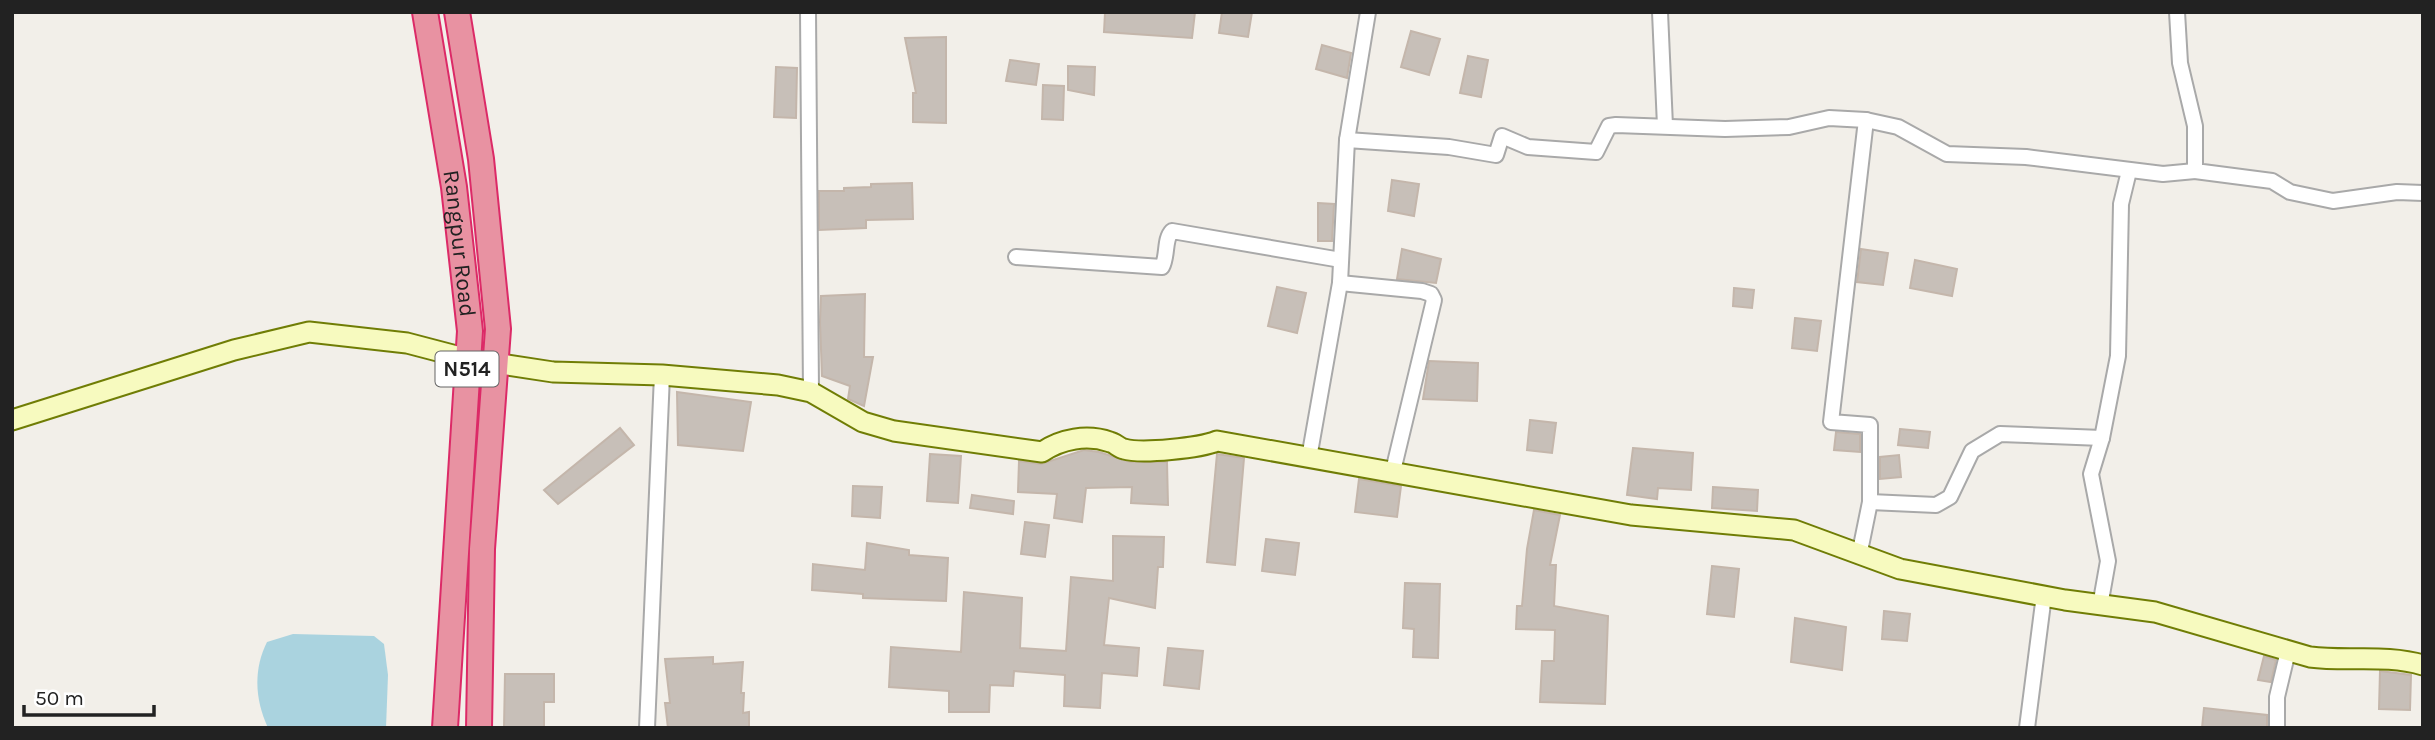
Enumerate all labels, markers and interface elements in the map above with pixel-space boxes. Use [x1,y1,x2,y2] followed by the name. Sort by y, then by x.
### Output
[438,168,482,318] street label: Rangpur Road
[435,352,498,386] road number: N514
[24,674,154,718] scale bar
[35,686,84,710] text: 50 m

